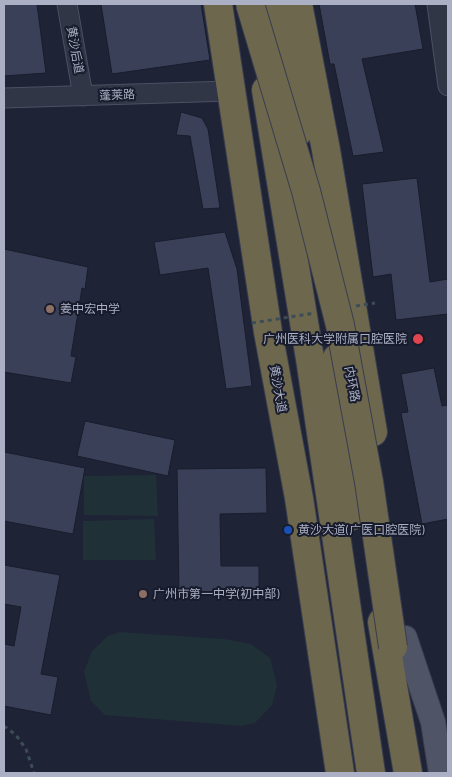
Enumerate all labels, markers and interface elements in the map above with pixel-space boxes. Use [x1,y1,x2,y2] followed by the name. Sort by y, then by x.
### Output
[64,25,86,75] street label: 黄沙后道
[99,87,135,103] street label: 蓬莱路
[60,302,120,316] place label: 姜中宏中学
[44,303,56,315] marker: 姜中宏中学
[263,332,407,346] place label: 广州医科大学附属口腔医院
[411,332,425,346] marker: 广州医科大学附属口腔医院
[267,364,289,414] street label: 黄沙大道
[341,365,363,403] street label: 内环路
[298,523,424,537] place label: 黄沙大道(广医口腔医院)
[282,524,294,536] marker: 黄沙大道(广医口腔医院)
[153,587,279,601] place label: 广州市第一中学(初中部)
[137,588,149,600] marker: 广州市第一中学(初中部)

